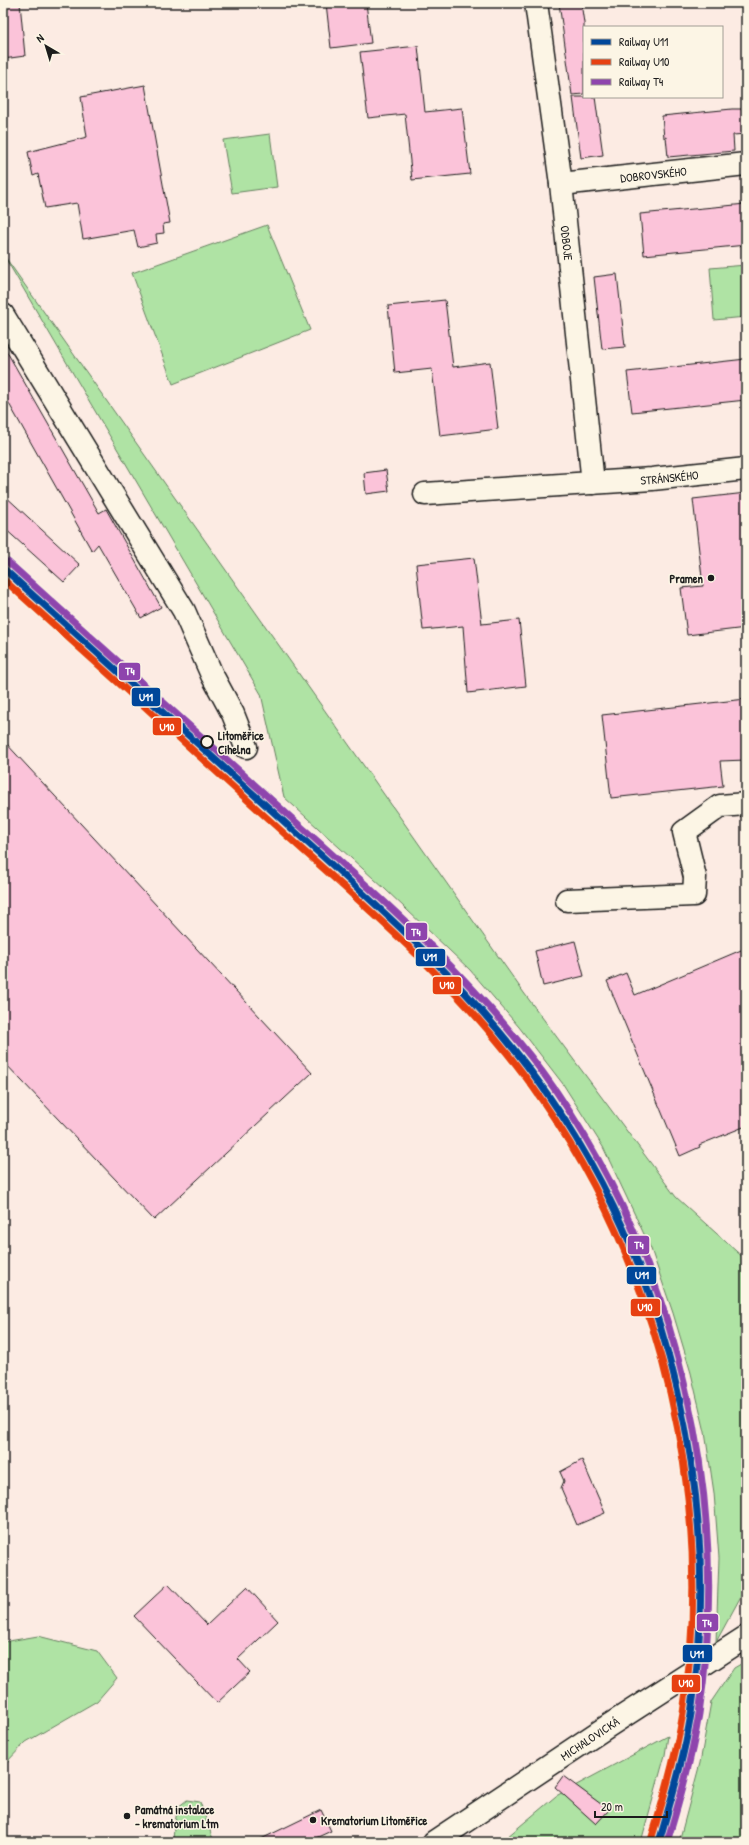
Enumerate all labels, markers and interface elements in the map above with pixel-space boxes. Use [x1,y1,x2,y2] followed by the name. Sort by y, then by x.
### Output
[26,26,66,66] north arrow
[583,26,723,98] legend
[33,31,47,45] text: N
[619,33,668,50] text: Railway U11
[619,53,669,70] text: Railway U10
[619,73,664,90] text: Railway T4
[619,162,688,186] street label: DOBROVSKÉHO
[557,225,578,262] street label: ODBOJE
[640,466,700,488] street label: STRÁNSKÉHO
[670,570,704,587] place label: Pramen
[706,573,716,583] marker: Pramen
[118,662,141,681] line badge: T4
[124,664,135,678] text: T4
[131,687,161,707] line badge: U11
[139,690,153,704] text: U11
[152,717,182,736] line badge: U10
[160,720,175,734] text: U10
[218,727,264,758] place label: Litoměřice Cihelna
[200,735,214,749] marker: Litoměřice Cihelna
[405,922,428,941] line badge: T4
[410,925,421,939] text: T4
[415,948,446,967] line badge: U11
[423,950,437,964] text: U11
[432,976,462,995] line badge: U10
[440,978,455,992] text: U10
[627,1235,650,1255] line badge: T4
[633,1238,644,1252] text: T4
[626,1266,657,1285] line badge: U11
[635,1268,649,1282] text: U11
[630,1298,661,1317] line badge: U10
[638,1300,653,1314] text: U10
[696,1613,719,1632] line badge: T4
[701,1616,712,1630] text: T4
[682,1644,713,1663] line badge: U11
[690,1647,704,1661] text: U11
[671,1674,701,1693] line badge: U10
[679,1676,694,1690] text: U10
[557,1713,623,1764] street label: MICHALOVICKÁ
[595,1793,667,1819] scale bar
[601,1798,623,1815] text: 20 m
[135,1801,219,1832] place label: Památná instalace - krematorium Ltm
[122,1811,132,1821] marker: Památná instalace - krematorium Ltm
[321,1812,428,1829] place label: Krematorium Litoměřice
[308,1815,318,1825] marker: Krematorium Litoměřice

